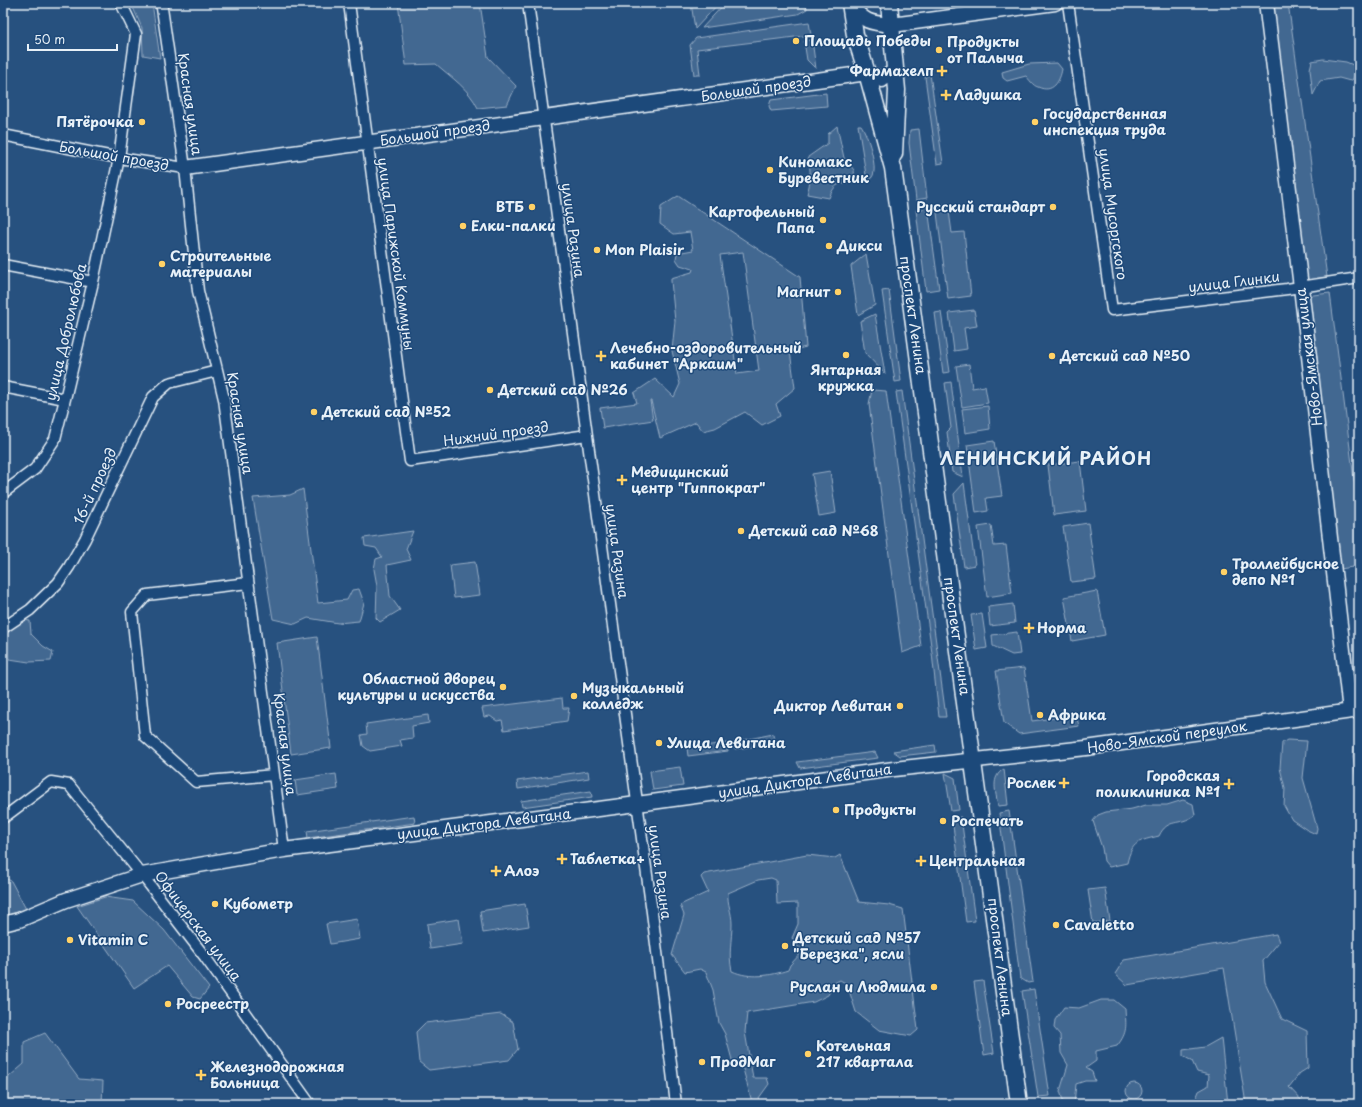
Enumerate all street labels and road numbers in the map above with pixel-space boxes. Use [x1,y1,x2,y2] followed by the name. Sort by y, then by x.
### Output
[173,52,208,157] street label: Красная улица
[699,70,812,107] street label: Большой проезд
[378,114,491,151] street label: Большой проезд
[58,136,171,176] street label: Большой проезд
[1094,147,1133,281] street label: улица Мусоргского
[373,156,420,352] street label: улица Парижской Коммуны
[556,181,591,279] street label: улица Разина
[895,254,932,376] street label: проспект Ленина
[40,261,92,403] street label: улица Добролюбова
[1187,265,1281,298] street label: улица Глинки
[1290,287,1327,427] street label: Ново-Ямская улица
[222,370,259,476] street label: Красная улица
[442,416,550,451] street label: Нижний проезд
[68,444,121,528] street label: 16-й проезд
[600,502,635,600] street label: улица Разина
[939,575,976,697] street label: проспект Ленина
[269,692,302,796] street label: Красная улица
[1086,715,1249,758] street label: Ново-Ямской переулок
[717,758,893,803] street label: улица Диктора Левитана
[396,802,572,845] street label: улица Диктора Левитана
[643,823,678,921] street label: улица Разина
[150,866,247,985] street label: Офицерская улица
[983,897,1018,1018] street label: проспект Ленина

